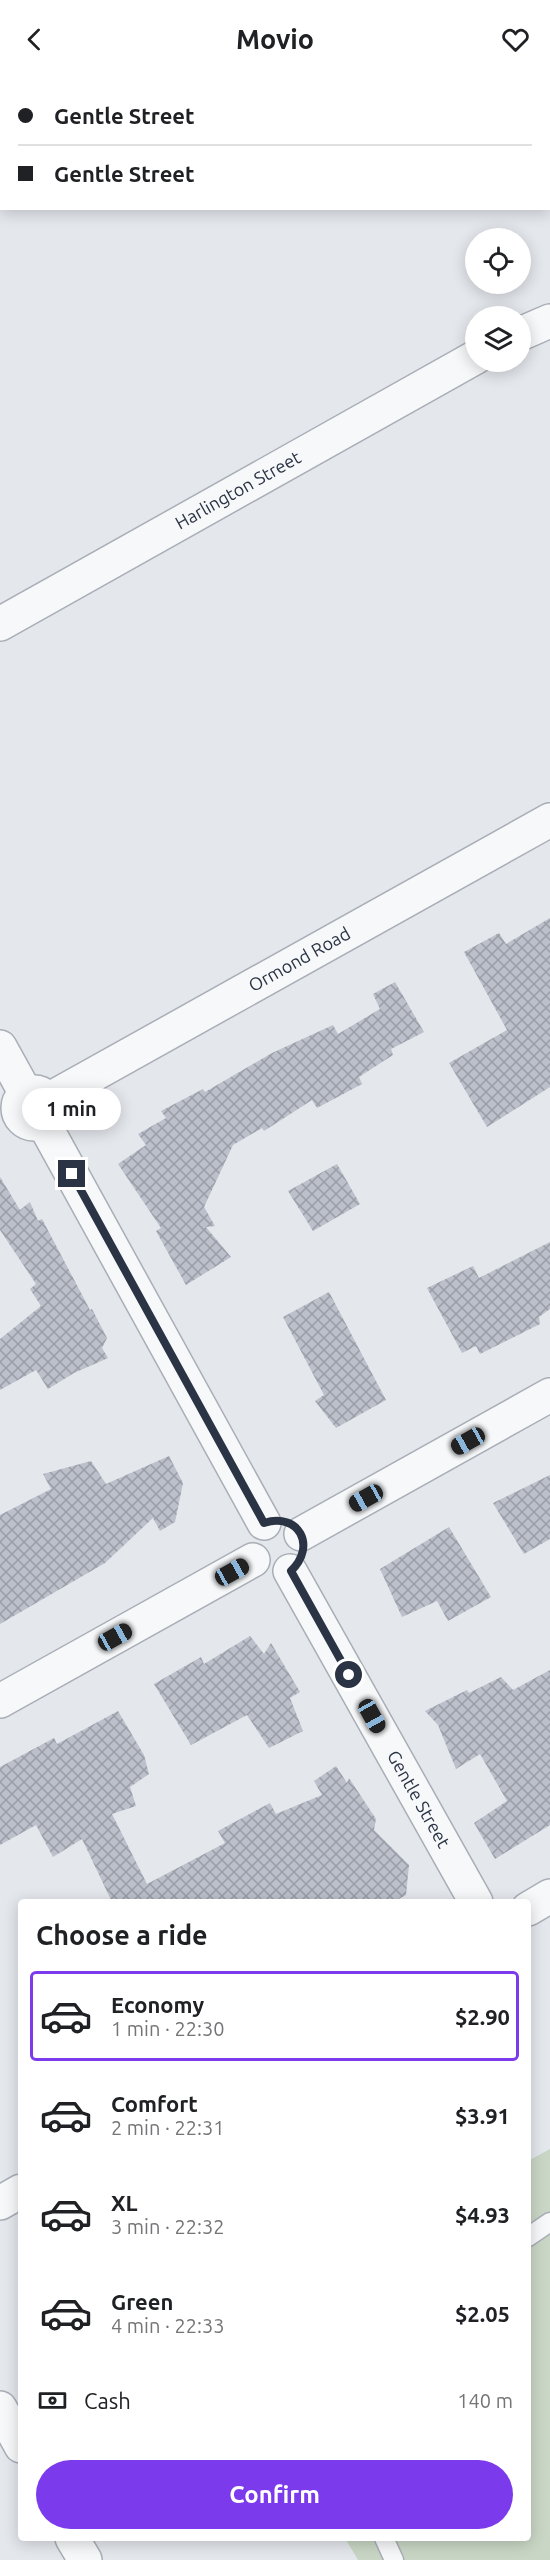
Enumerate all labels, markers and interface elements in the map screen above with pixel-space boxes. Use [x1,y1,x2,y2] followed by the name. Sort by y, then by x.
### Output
[18,23,51,56] icon: back
[499,23,532,56] icon: heart
[236,24,314,54] text: Movio
[54,103,194,128] text: Gentle Street
[54,161,194,186] text: Gentle Street
[465,228,531,372] map controls
[465,228,531,294] button: locate
[465,306,531,372] button: layers
[171,446,304,533] street label: Harlington Street
[245,923,353,995] street label: Ormond Road
[22,1087,122,1129] callout: 1 min
[46,1097,97,1120] text: 1 min
[58,1160,85,1187] route end
[448,1424,488,1458] car
[346,1481,386,1515] car
[212,1555,252,1589] car
[95,1620,135,1654] car
[335,1661,362,1688] route start
[355,1696,389,1736] car
[384,1747,454,1851] street label: Gentle Street
[36,1920,208,1950] text: Choose a ride
[39,1989,93,2043] icon: car
[111,1992,204,2017] text: Economy
[455,2004,510,2029] text: $2.90
[111,2017,225,2040] text: 1 min · 22:30
[39,2088,93,2142] icon: car
[111,2091,198,2116] text: Comfort
[455,2103,510,2128] text: $3.91
[111,2116,225,2139] text: 2 min · 22:31
[39,2187,93,2241] icon: car
[111,2190,138,2215] text: XL
[455,2202,510,2227] text: $4.93
[111,2215,225,2238] text: 3 min · 22:32
[39,2286,93,2340] icon: car
[111,2289,173,2314] text: Green
[455,2301,510,2326] text: $2.05
[111,2314,225,2337] text: 4 min · 22:33
[36,2384,69,2417] icon: cash
[84,2388,131,2413] text: Cash
[457,2389,513,2412] text: 140 m
[36,2460,513,2529] button: Confirm

